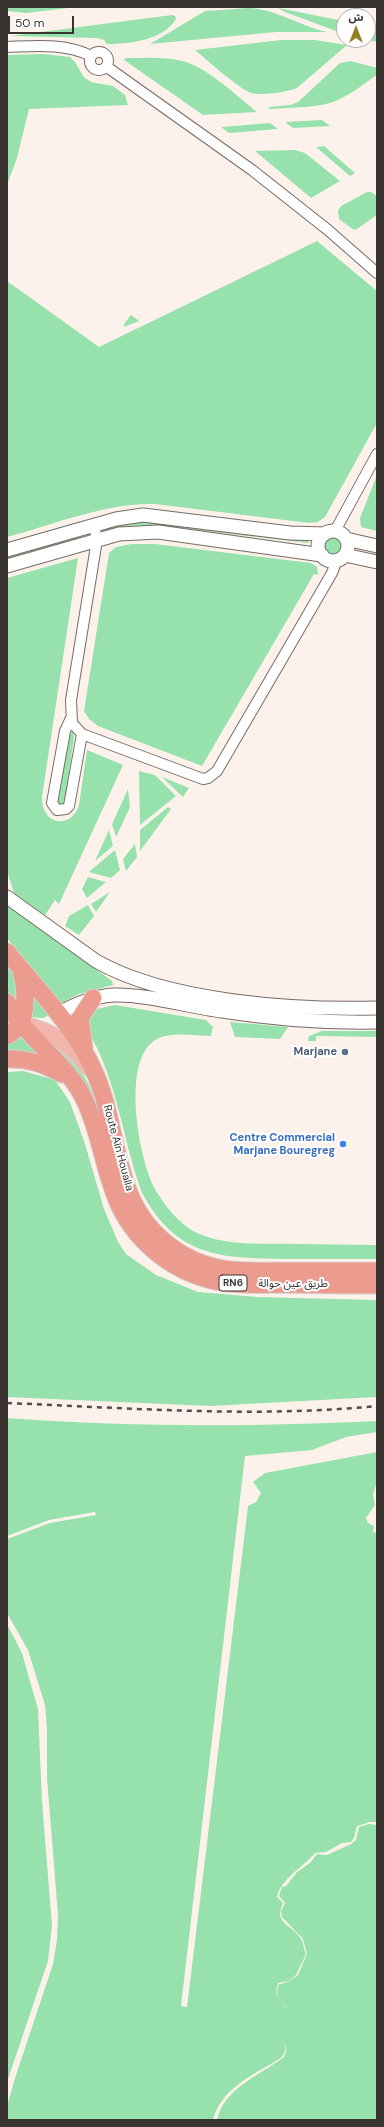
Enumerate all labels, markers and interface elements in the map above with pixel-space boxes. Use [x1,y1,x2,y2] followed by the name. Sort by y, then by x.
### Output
[10,8,76,34] scale bar
[336,8,376,48] north arrow
[348,10,364,24] text: ش
[15,15,44,31] text: 50 m
[293,1045,337,1059] place label: Marjane
[340,1047,350,1057] marker: Marjane
[100,1104,136,1192] street label: Route Aïn Houalla
[229,1131,335,1157] place label: Centre Commercial Marjane Bouregreg
[338,1139,348,1149] marker: Centre Commercial Marjane Bouregreg
[219,1275,247,1291] road number: RN6
[258,1277,328,1291] street label: طريق عين حوالة

